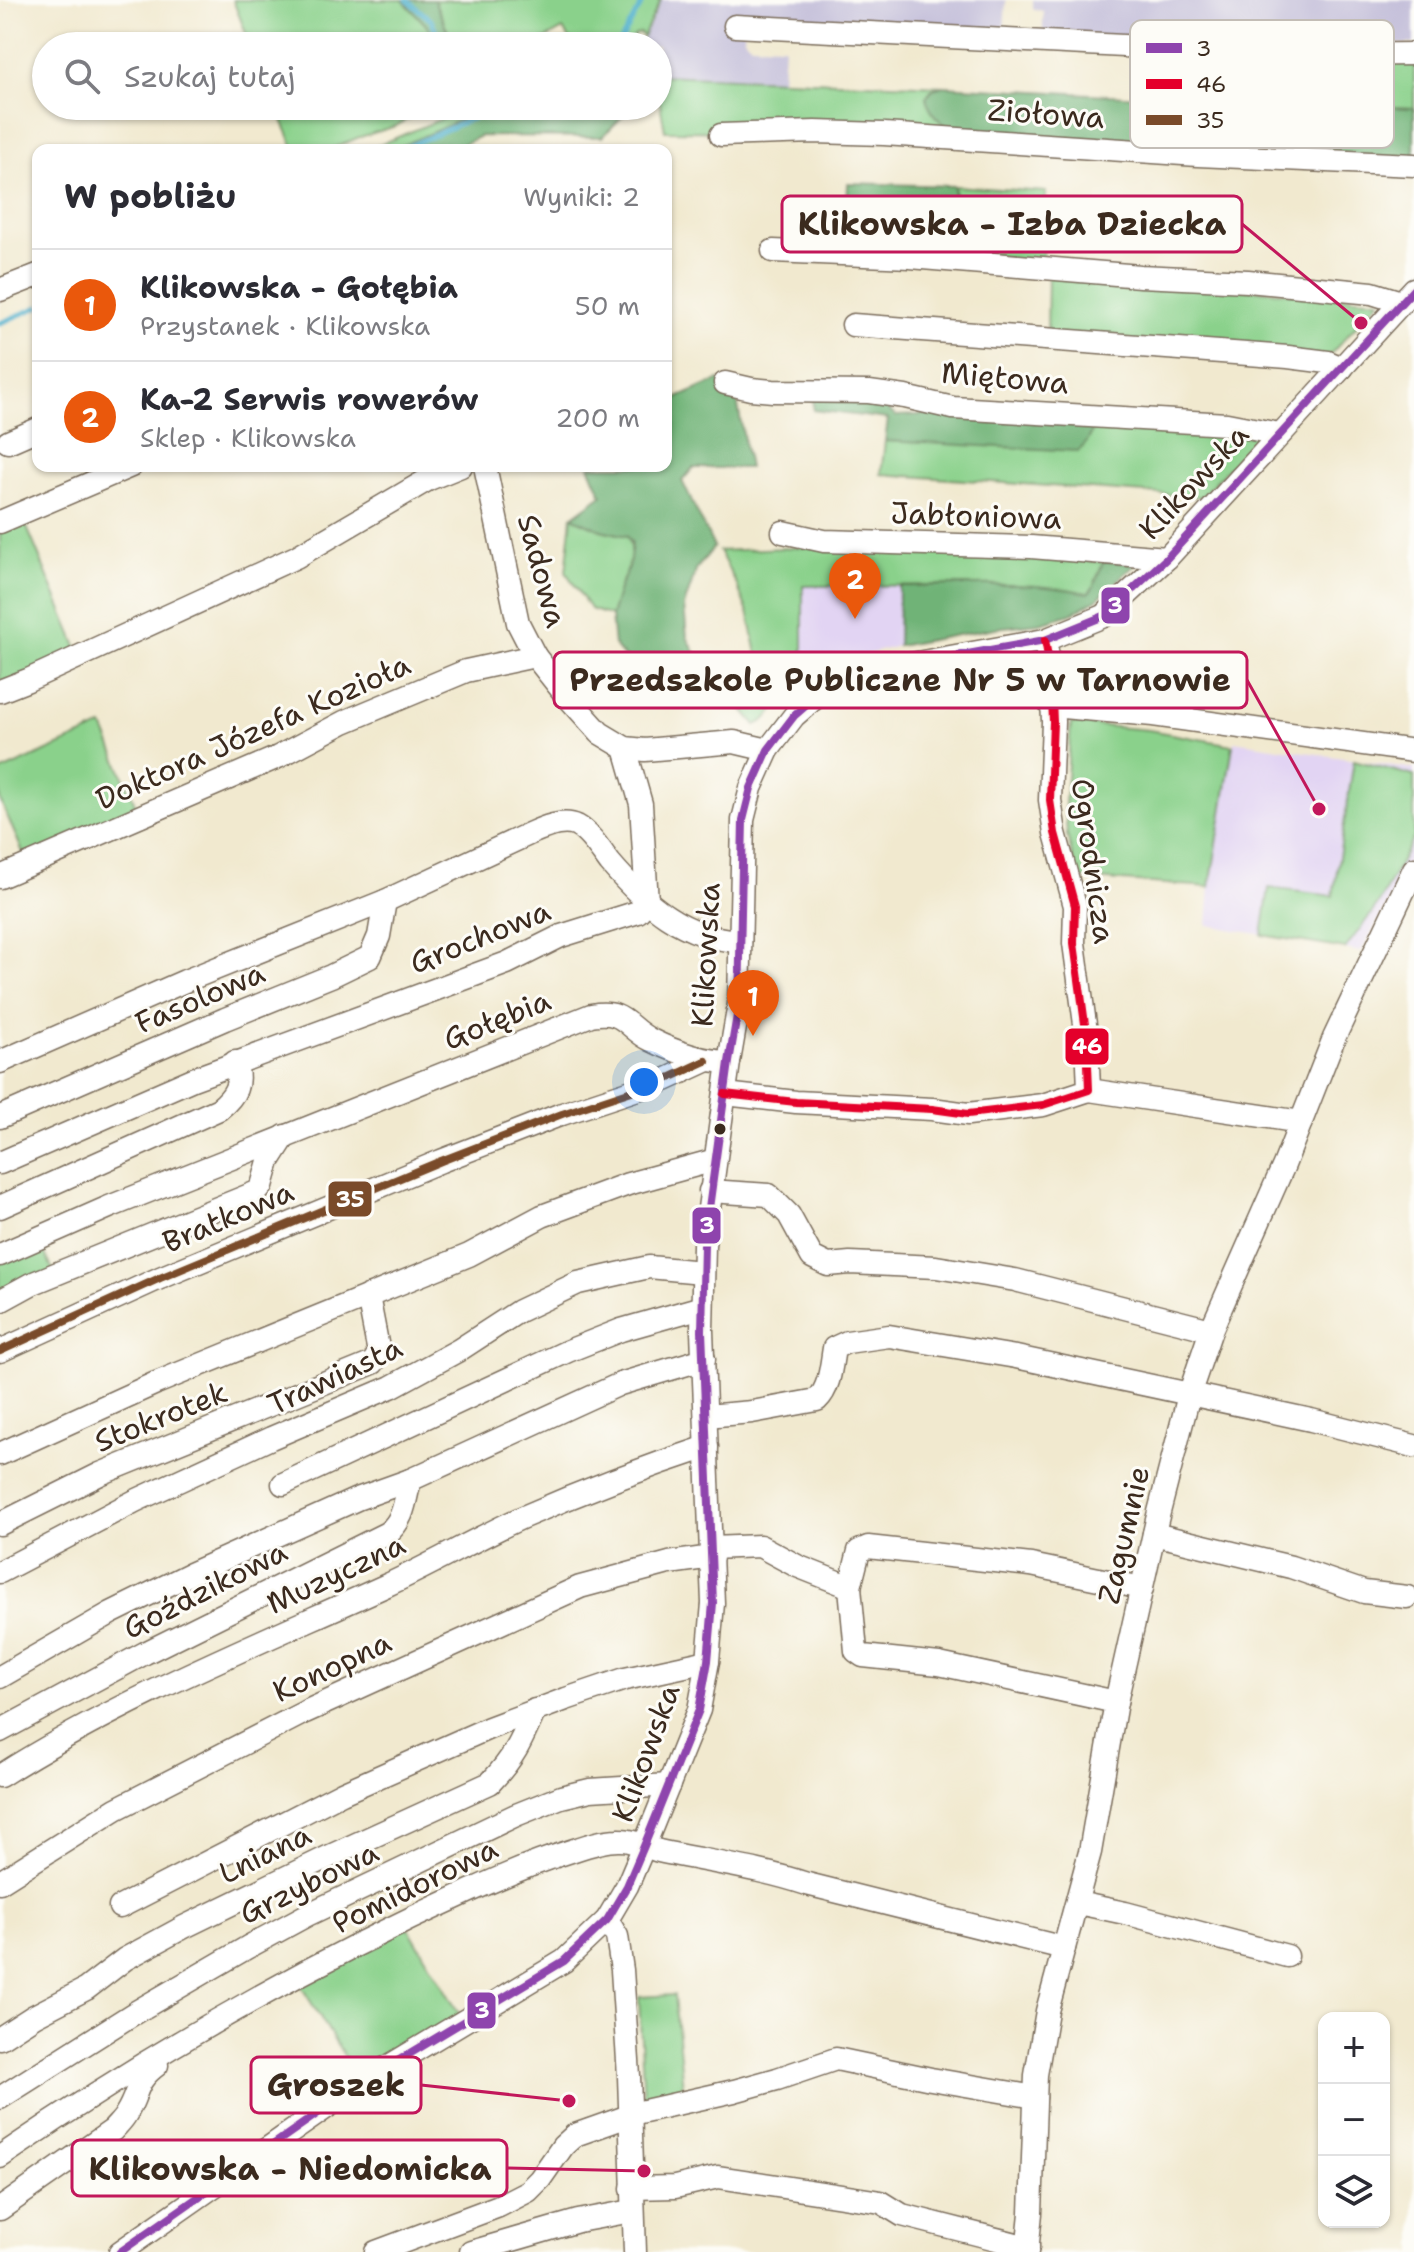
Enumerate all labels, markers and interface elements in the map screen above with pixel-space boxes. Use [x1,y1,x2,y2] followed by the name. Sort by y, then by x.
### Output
[1130,20,1394,148] legend
[32,32,672,120] search box
[1196,34,1211,63] text: 3
[60,54,104,98] icon: search
[124,56,296,97] text: Szukaj tutaj
[1196,70,1226,99] text: 46
[986,89,1106,138] street label: Ziołowa
[1196,106,1224,135] text: 35
[64,173,237,219] text: W pobliżu
[523,179,640,214] text: Wyniki: 2
[782,196,1242,252] callout: Klikowska - Izba Dziecka
[798,202,1226,245] text: Klikowska - Izba Dziecka
[140,267,458,308] text: Klikowska - Gołębia
[84,288,96,323] text: 1
[575,288,640,323] text: 50 m
[140,308,430,343] text: Przystanek · Klikowska
[940,352,1071,404] street label: Miętowa
[140,379,478,420] text: Ka-2 Serwis rowerów
[81,400,99,435] text: 2
[555,400,640,435] text: 200 m
[1129,415,1258,548] street label: Klikowska
[140,420,356,455] text: Sklep · Klikowska
[890,492,1062,539] street label: Jabłoniowa
[508,510,577,632] street label: Sadowa
[829,553,881,619] pin: 2
[1100,586,1131,625] line badge: 3
[1107,591,1123,620] text: 3
[89,643,417,819] street label: Doktora Józefa Kozioła
[554,652,1247,708] callout: Przedszkole Publiczne Nr 5 w Tarnowie
[569,658,1231,701] text: Przedszkole Publiczne Nr 5 w Tarnowie
[1062,776,1125,946] street label: Ogrodnicza
[681,881,730,1028] street label: Klikowska
[403,890,557,983] street label: Grochowa
[129,952,271,1043] street label: Fasolowa
[727,970,779,1036] pin: 1
[437,979,557,1060] street label: Gołębia
[1064,1027,1110,1066] line badge: 46
[1072,1032,1102,1061] text: 46
[624,1062,664,1102] your location
[712,1121,728,1137] unlabelled marker
[156,1170,300,1262] street label: Bratkowa
[327,1180,373,1218] line badge: 35
[336,1185,365,1214] text: 35
[691,1206,722,1245] line badge: 3
[699,1211,715,1240] text: 3
[261,1326,409,1425] street label: Trawiasta
[88,1371,233,1462] street label: Stokrotek
[1088,1462,1159,1608] street label: Zagumnie
[260,1523,412,1623] street label: Muzyczna
[116,1530,294,1648] street label: Goździkowa
[266,1621,398,1712] street label: Konopna
[602,1678,690,1828] street label: Klikowska
[212,1814,318,1893] street label: Lniana
[325,1828,505,1943] street label: Pomidorowa
[232,1831,385,1934] street label: Grzybowa
[466,1991,497,2030] line badge: 3
[474,1996,490,2025] text: 3
[1318,2012,1390,2228] map controls
[1318,2012,1390,2084] button: +
[251,2057,421,2113] callout: Groszek
[267,2063,405,2106] text: Groszek
[1318,2084,1390,2156] button: −
[72,2140,507,2196] callout: Klikowska - Niedomicka
[88,2147,492,2190] text: Klikowska - Niedomicka
[1318,2156,1390,2228] button: layers

